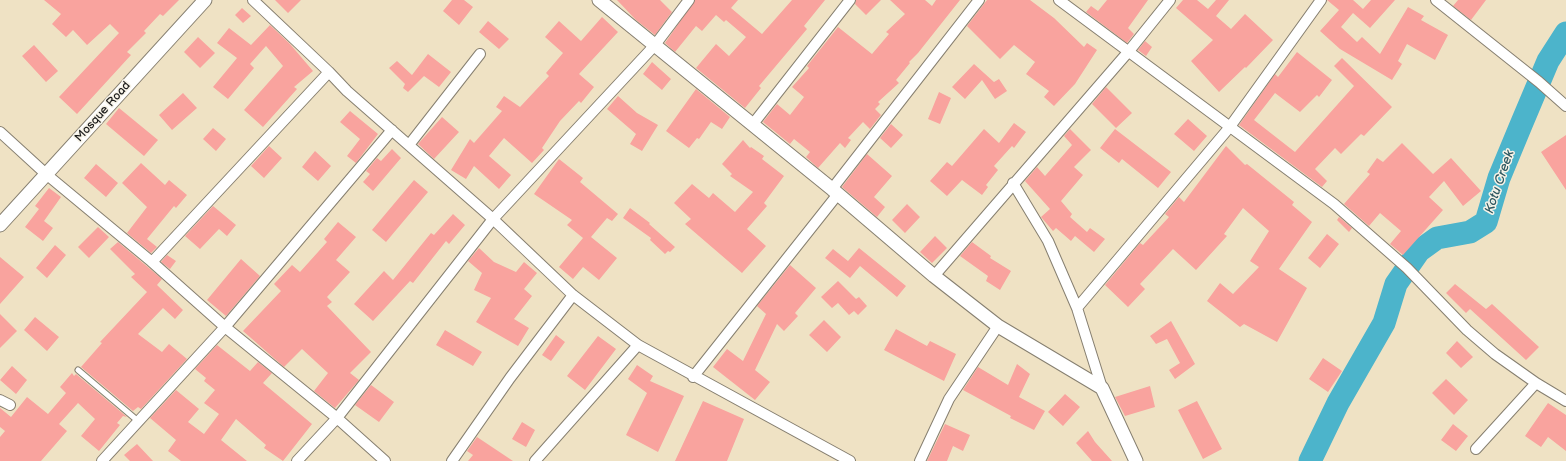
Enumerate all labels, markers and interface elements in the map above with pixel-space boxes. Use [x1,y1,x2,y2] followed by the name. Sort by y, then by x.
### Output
[72,79,134,145] street label: Mosque Road
[1482,148,1518,216] water label: Kotu Creek

